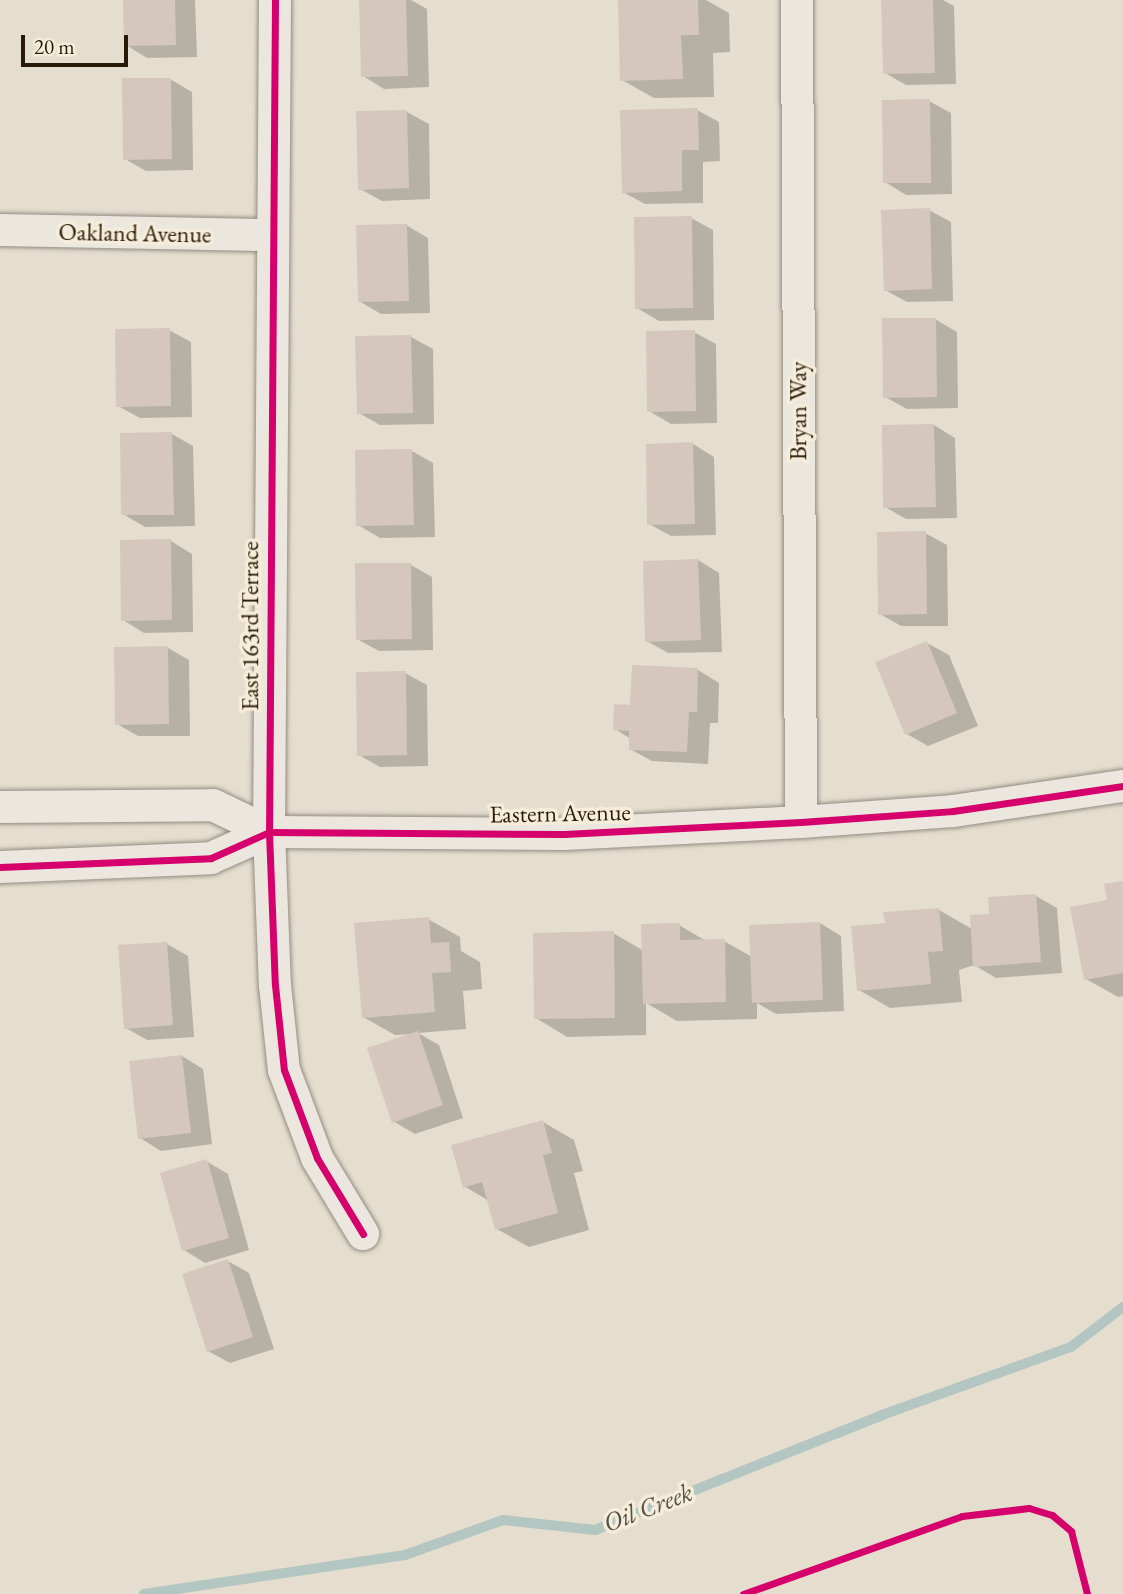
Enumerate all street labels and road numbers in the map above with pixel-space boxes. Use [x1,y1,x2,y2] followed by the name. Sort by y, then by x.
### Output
[58,217,212,249] street label: Oakland Avenue
[784,362,812,460] street label: Bryan Way
[236,541,264,711] street label: East 163rd Terrace
[489,797,631,829] street label: Eastern Avenue

